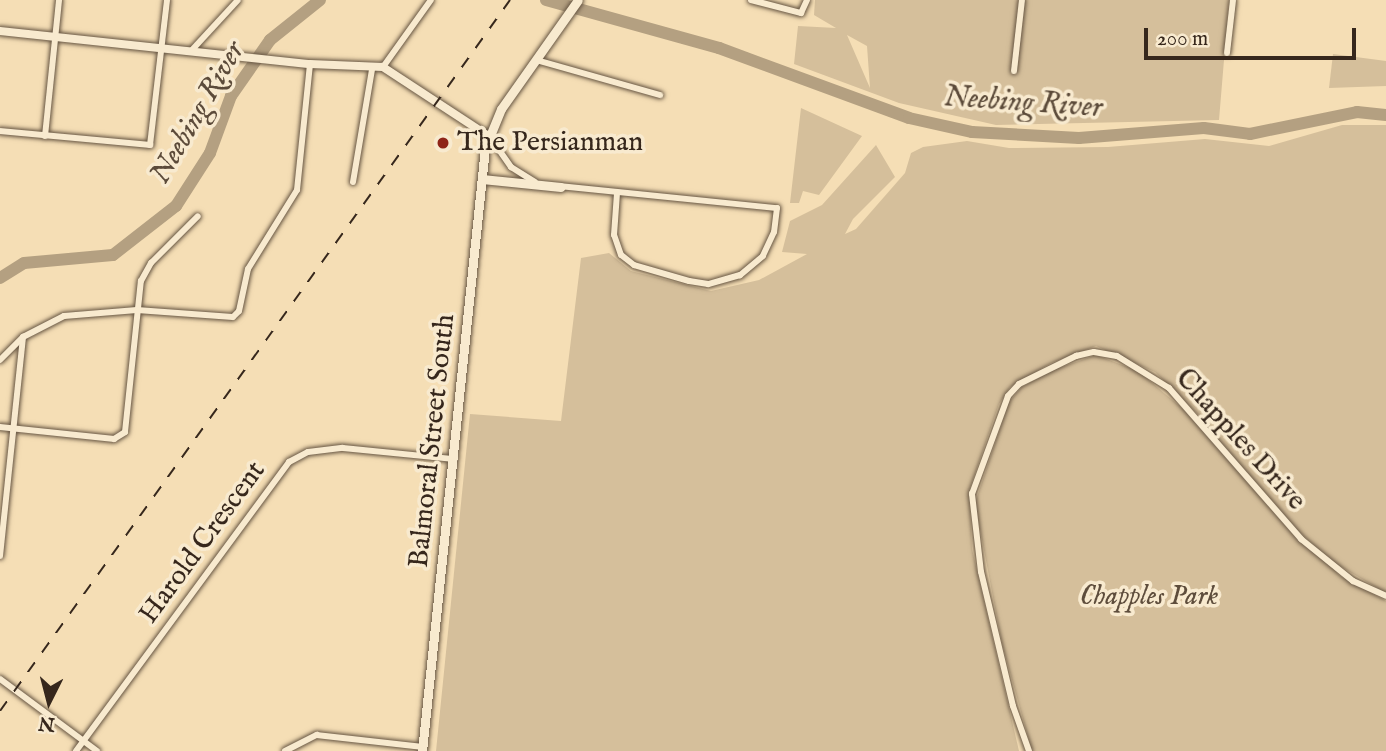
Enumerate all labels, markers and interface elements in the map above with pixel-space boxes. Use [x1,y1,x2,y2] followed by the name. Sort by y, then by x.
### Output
[1148,14,1360,58] scale bar
[1157,26,1208,53] text: 200 m
[143,35,253,191] water label: Neebing River
[943,80,1103,126] water label: Neebing River
[457,126,643,160] place label: The Persianman
[435,135,451,151] marker: The Persianman
[403,312,463,570] street label: Balmoral Street South
[1168,362,1312,518] street label: Chapples Drive
[133,455,273,631] street label: Harold Crescent
[1080,580,1218,614] park label: Chapples Park
[14,667,84,737] north arrow
[37,710,56,736] text: N

